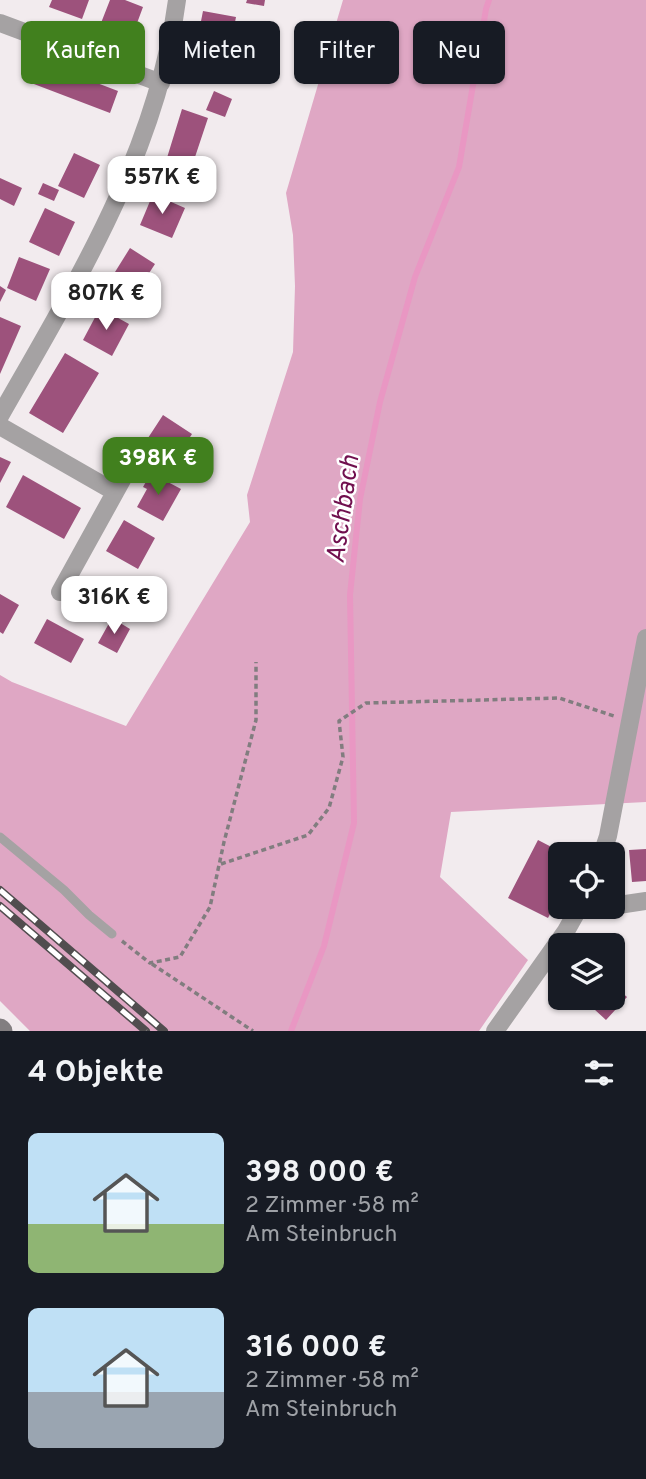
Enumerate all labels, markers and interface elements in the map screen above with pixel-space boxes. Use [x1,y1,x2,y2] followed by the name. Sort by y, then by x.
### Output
[21,21,145,84] chip: Kaufen
[159,21,280,84] chip: Mieten
[294,21,399,84] chip: Filter
[413,21,505,84] chip: Neu
[105,156,219,216] pin: 557K €
[123,164,201,193] text: 557K €
[49,272,163,332] pin: 807K €
[67,280,145,309] text: 807K €
[101,438,215,497] pin: 398K €
[119,445,197,474] text: 398K €
[321,453,368,566] water label: Aschbach
[57,576,171,636] pin: 316K €
[77,584,151,613] text: 316K €
[548,842,625,1010] map controls
[548,842,625,919] button: locate
[548,933,625,1010] button: layers
[580,1054,618,1092] icon: filters
[28,1055,164,1092] text: 4 Objekte
[245,1155,394,1192] text: 398 000 €
[84,1161,168,1245] icon: home
[245,1192,419,1221] text: 2 Zimmer · 58 m²
[245,1221,398,1250] text: Am Steinbruch
[245,1330,387,1367] text: 316 000 €
[84,1336,168,1420] icon: home
[245,1367,419,1396] text: 2 Zimmer · 58 m²
[245,1396,398,1425] text: Am Steinbruch

